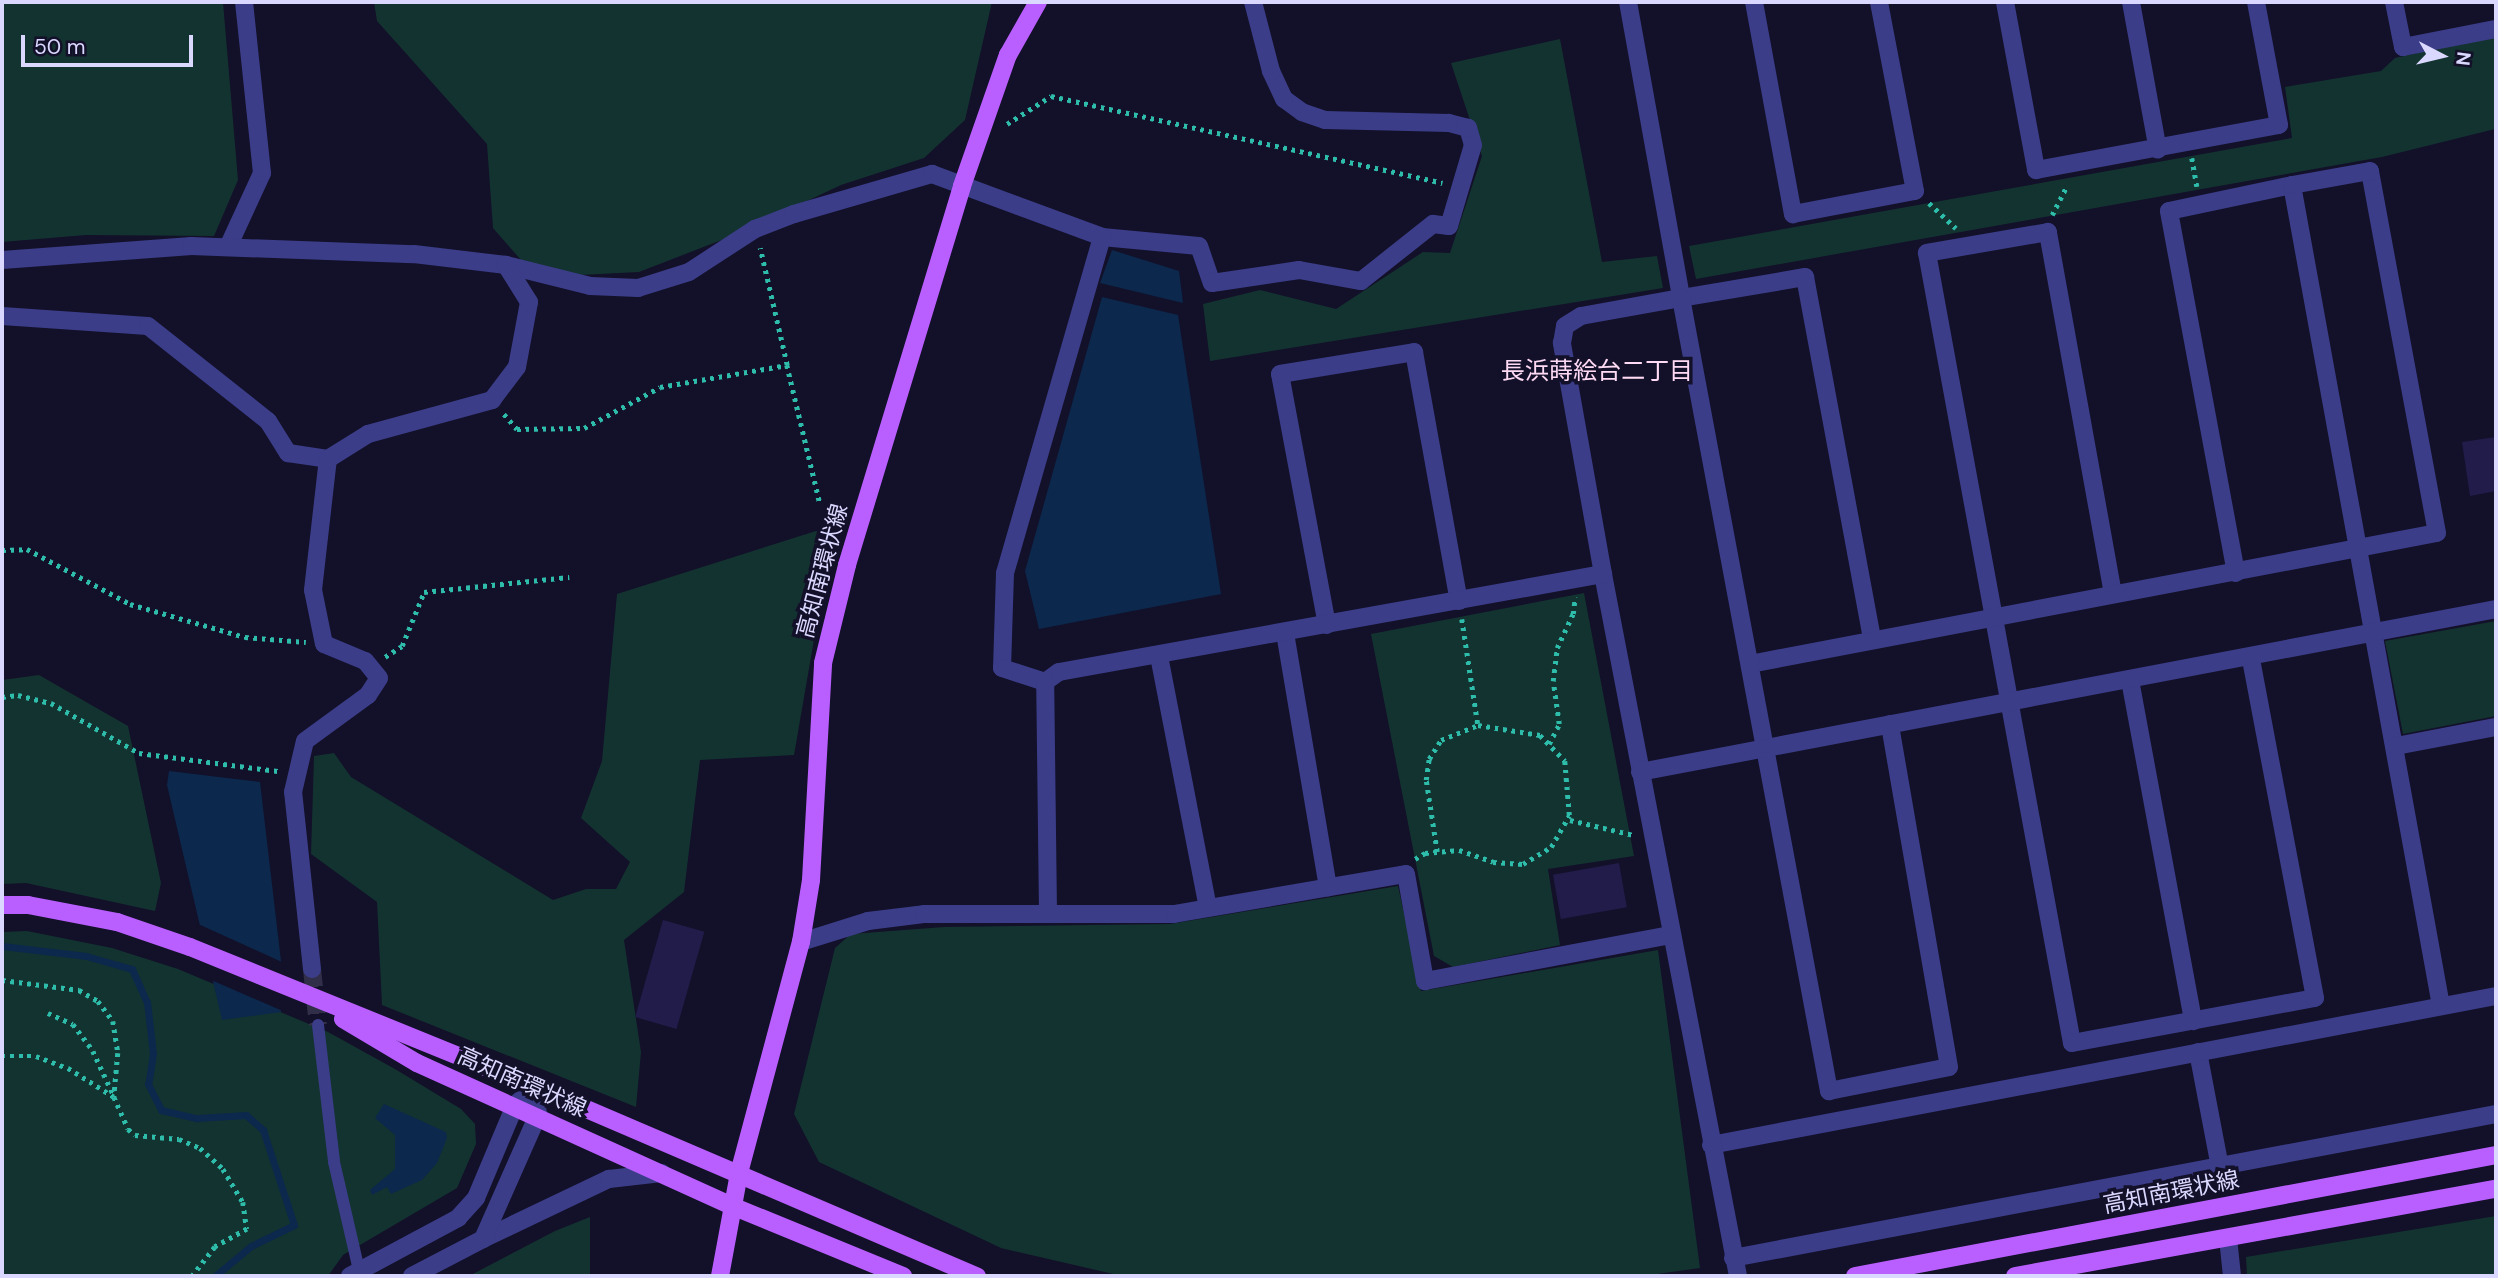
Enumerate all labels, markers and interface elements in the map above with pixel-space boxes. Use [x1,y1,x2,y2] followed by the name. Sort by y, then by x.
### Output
[24,21,196,65] scale bar
[2407,21,2477,91] north arrow
[34,33,85,61] text: 50 m
[2450,50,2477,67] text: N
[1501,357,1693,385] district label: 長浜蒔絵台二丁目
[791,501,853,641] street label: 高知南環状線
[453,1041,591,1123] street label: 高知南環状線
[2101,1165,2241,1219] street label: 高知南環状線

